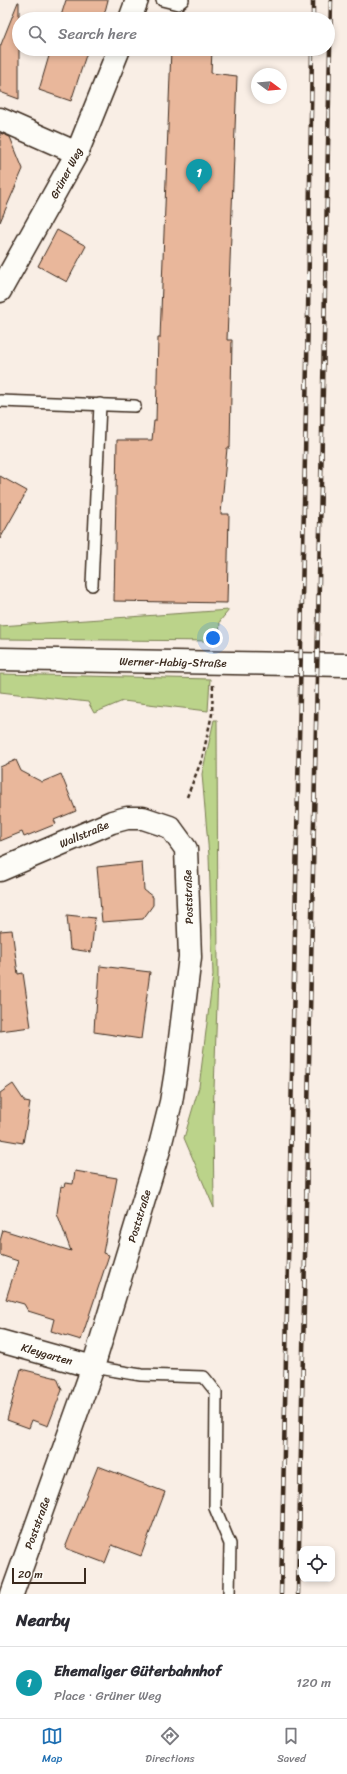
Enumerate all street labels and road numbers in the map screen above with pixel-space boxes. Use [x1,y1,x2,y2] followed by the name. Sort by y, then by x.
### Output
[45,144,88,202] street label: Grüner Weg
[119,652,227,673] street label: Werner-Habig-Straße
[56,815,113,853] street label: Wallstraße
[178,869,199,924] street label: Poststraße
[122,1187,157,1245] street label: Poststraße
[19,1338,75,1371] street label: Kleygarten
[19,1494,56,1552] street label: Poststraße

